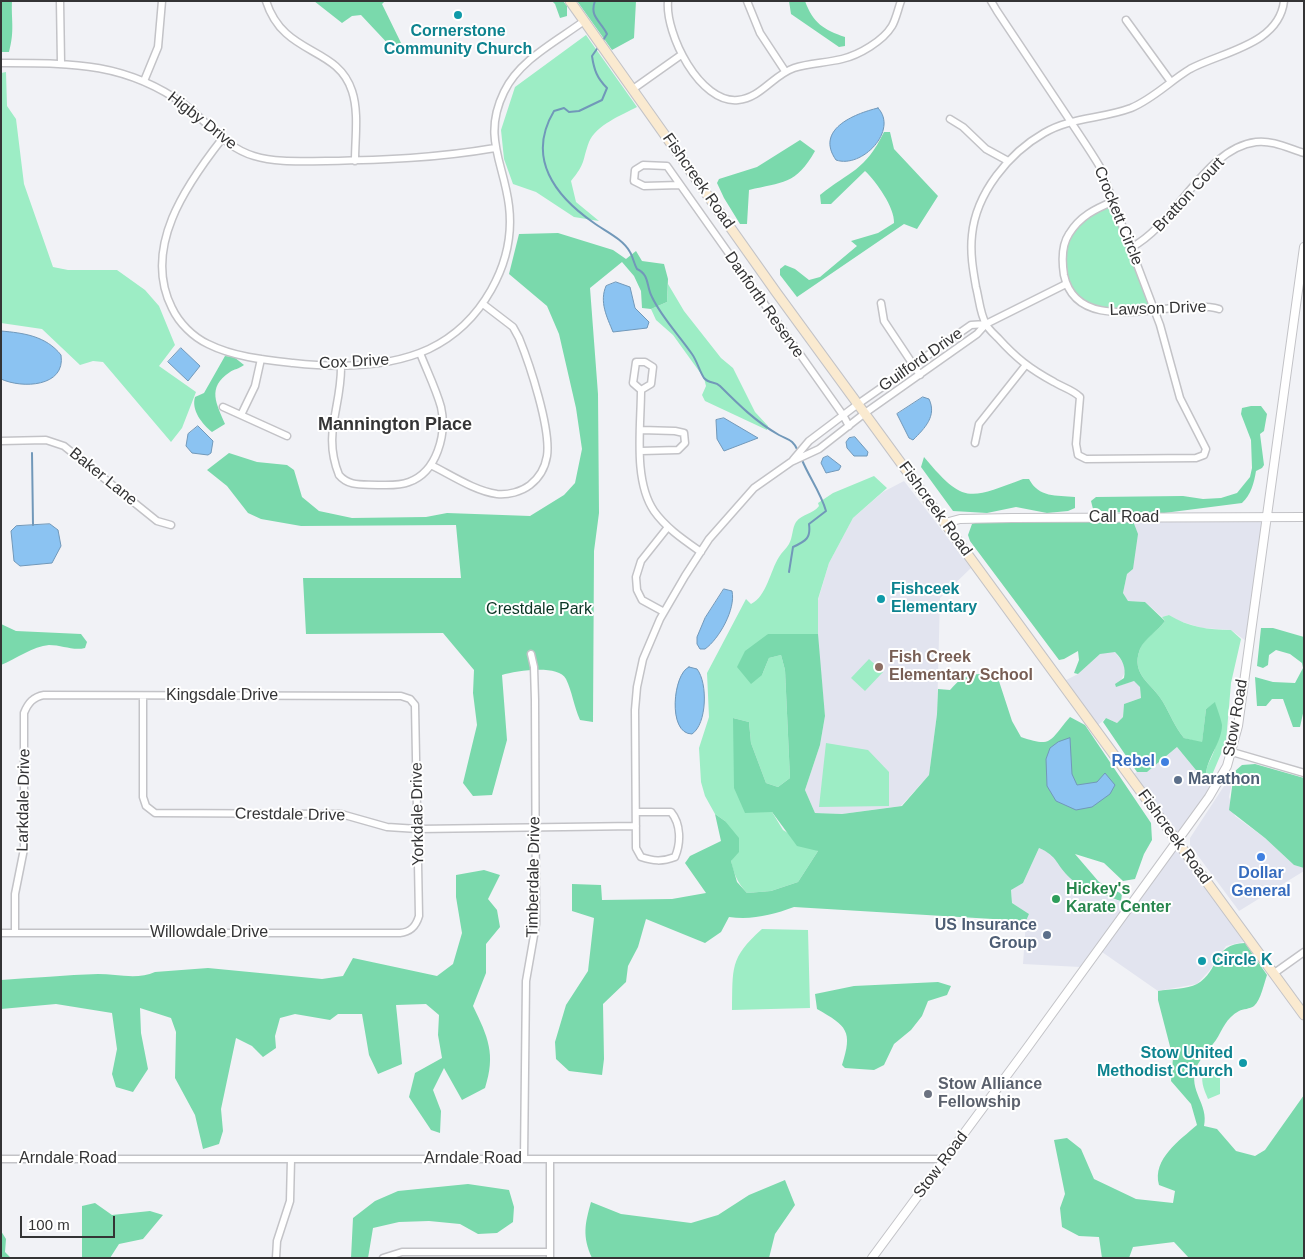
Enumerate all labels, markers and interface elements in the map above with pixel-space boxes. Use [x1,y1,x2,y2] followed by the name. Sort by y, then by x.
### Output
[452,9,464,21] marker: Cornerstone Community Church
[384,22,532,60] place label: Cornerstone Community Church
[164,88,240,154] street label: Higby Drive
[658,130,738,232] street label: Fishcreek Road
[1150,154,1228,236] street label: Bratton Court
[1089,164,1147,268] street label: Crockett Circle
[720,248,808,362] street label: Danforth Reserve
[1109,298,1207,320] street label: Lawson Drive
[875,324,967,396] street label: Guilford Drive
[318,351,390,373] street label: Cox Drive
[318,414,472,436] district label: Mannington Place
[65,444,141,510] street label: Baker Lane
[894,458,976,560] street label: Fishcreek Road
[1089,508,1159,528] street label: Call Road
[891,580,977,618] place label: Fishceek Elementary
[875,593,887,605] marker: Fishceek Elementary
[486,600,592,620] park label: Crestdale Park
[889,648,1033,686] place label: Fish Creek Elementary School
[873,661,885,673] marker: Fish Creek Elementary School
[1220,678,1252,758] street label: Stow Road
[166,686,278,706] street label: Kingsdale Drive
[14,748,34,852] street label: Larkdale Drive
[1111,752,1155,772] place label: Rebel
[1159,756,1171,768] marker: Rebel
[407,762,429,866] street label: Yorkdale Drive
[1188,770,1260,790] place label: Marathon
[1172,774,1184,786] marker: Marathon
[1133,786,1215,888] street label: Fishcreek Road
[235,804,345,826] street label: Crestdale Drive
[523,816,545,938] street label: Timberdale Drive
[1255,851,1267,863] marker: Dollar General
[1231,864,1291,902] place label: Dollar General
[1066,880,1171,918] place label: Hickey's Karate Center
[1050,893,1062,905] marker: Hickey's Karate Center
[935,916,1037,954] place label: US Insurance Group
[150,923,268,943] street label: Willowdale Drive
[1041,929,1053,941] marker: US Insurance Group
[1212,951,1272,971] place label: Circle K
[1196,955,1208,967] marker: Circle K
[1097,1044,1233,1082] place label: Stow United Methodist Church
[1237,1057,1249,1069] marker: Stow United Methodist Church
[938,1075,1042,1113] place label: Stow Alliance Fellowship
[922,1088,934,1100] marker: Stow Alliance Fellowship
[910,1128,972,1202] street label: Stow Road
[19,1149,117,1169] street label: Arndale Road
[424,1149,522,1169] street label: Arndale Road
[22,1206,118,1238] scale bar
[28,1216,70,1233] text: 100 m

